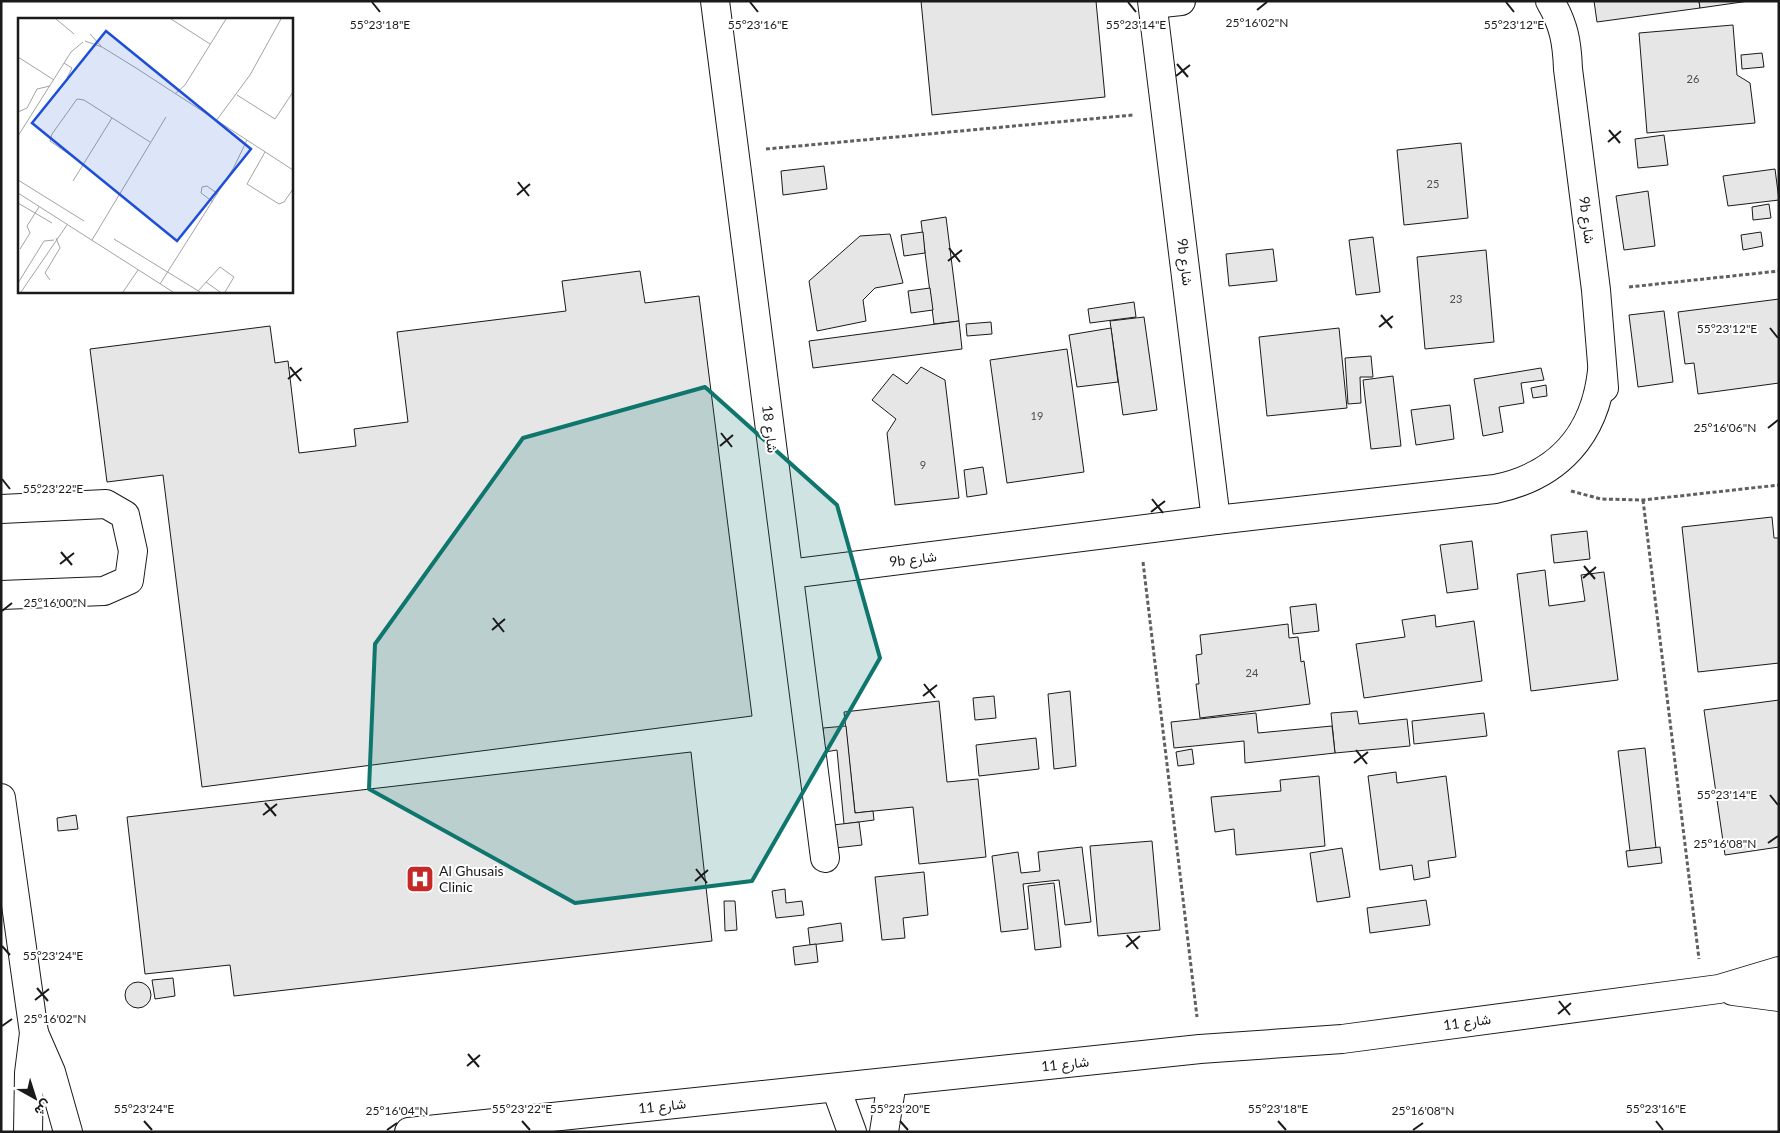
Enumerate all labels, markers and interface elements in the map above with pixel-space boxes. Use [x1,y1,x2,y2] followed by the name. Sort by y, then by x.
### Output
[1226,15,1288,30] text: 25°16'02"N
[350,17,410,32] text: 55°23'18"E
[728,17,788,32] text: 55°23'16"E
[1106,17,1166,32] text: 55°23'14"E
[1484,17,1544,32] text: 55°23'12"E
[18,18,292,292] inset map
[1687,72,1699,85] house number: 26
[1427,177,1439,190] house number: 25
[1573,195,1599,245] street label: 9b شارع
[1171,237,1197,287] street label: 9b شارع
[1450,292,1462,305] house number: 23
[1697,321,1757,336] text: 55°23'12"E
[756,404,782,454] street label: شارع 18
[1031,409,1043,422] house number: 19
[1694,420,1756,435] text: 25°16'06"N
[920,458,926,471] house number: 9
[23,481,83,496] text: 55°23'22"E
[888,547,938,573] street label: 9b شارع
[24,595,86,610] text: 25°16'00"N
[1246,666,1259,679] house number: 24
[1697,787,1757,802] text: 55°23'14"E
[1694,836,1756,851] text: 25°16'08"N
[439,862,504,895] place label: Al Ghusais Clinic
[405,864,435,894] hospital icon: Al Ghusais Clinic
[23,948,83,963] text: 55°23'24"E
[1442,1010,1492,1036] street label: شارع 11
[24,1011,86,1026] text: 25°16'02"N
[1040,1053,1090,1077] street label: شارع 11
[10,1073,60,1123] north arrow
[637,1095,687,1119] street label: شارع 11
[31,1096,55,1121] text: ش
[114,1101,174,1116] text: 55°23'24"E
[492,1101,552,1116] text: 55°23'22"E
[870,1101,930,1116] text: 55°23'20"E
[1248,1101,1308,1116] text: 55°23'18"E
[1626,1101,1686,1116] text: 55°23'16"E
[366,1103,428,1118] text: 25°16'04"N
[1392,1103,1454,1118] text: 25°16'08"N

